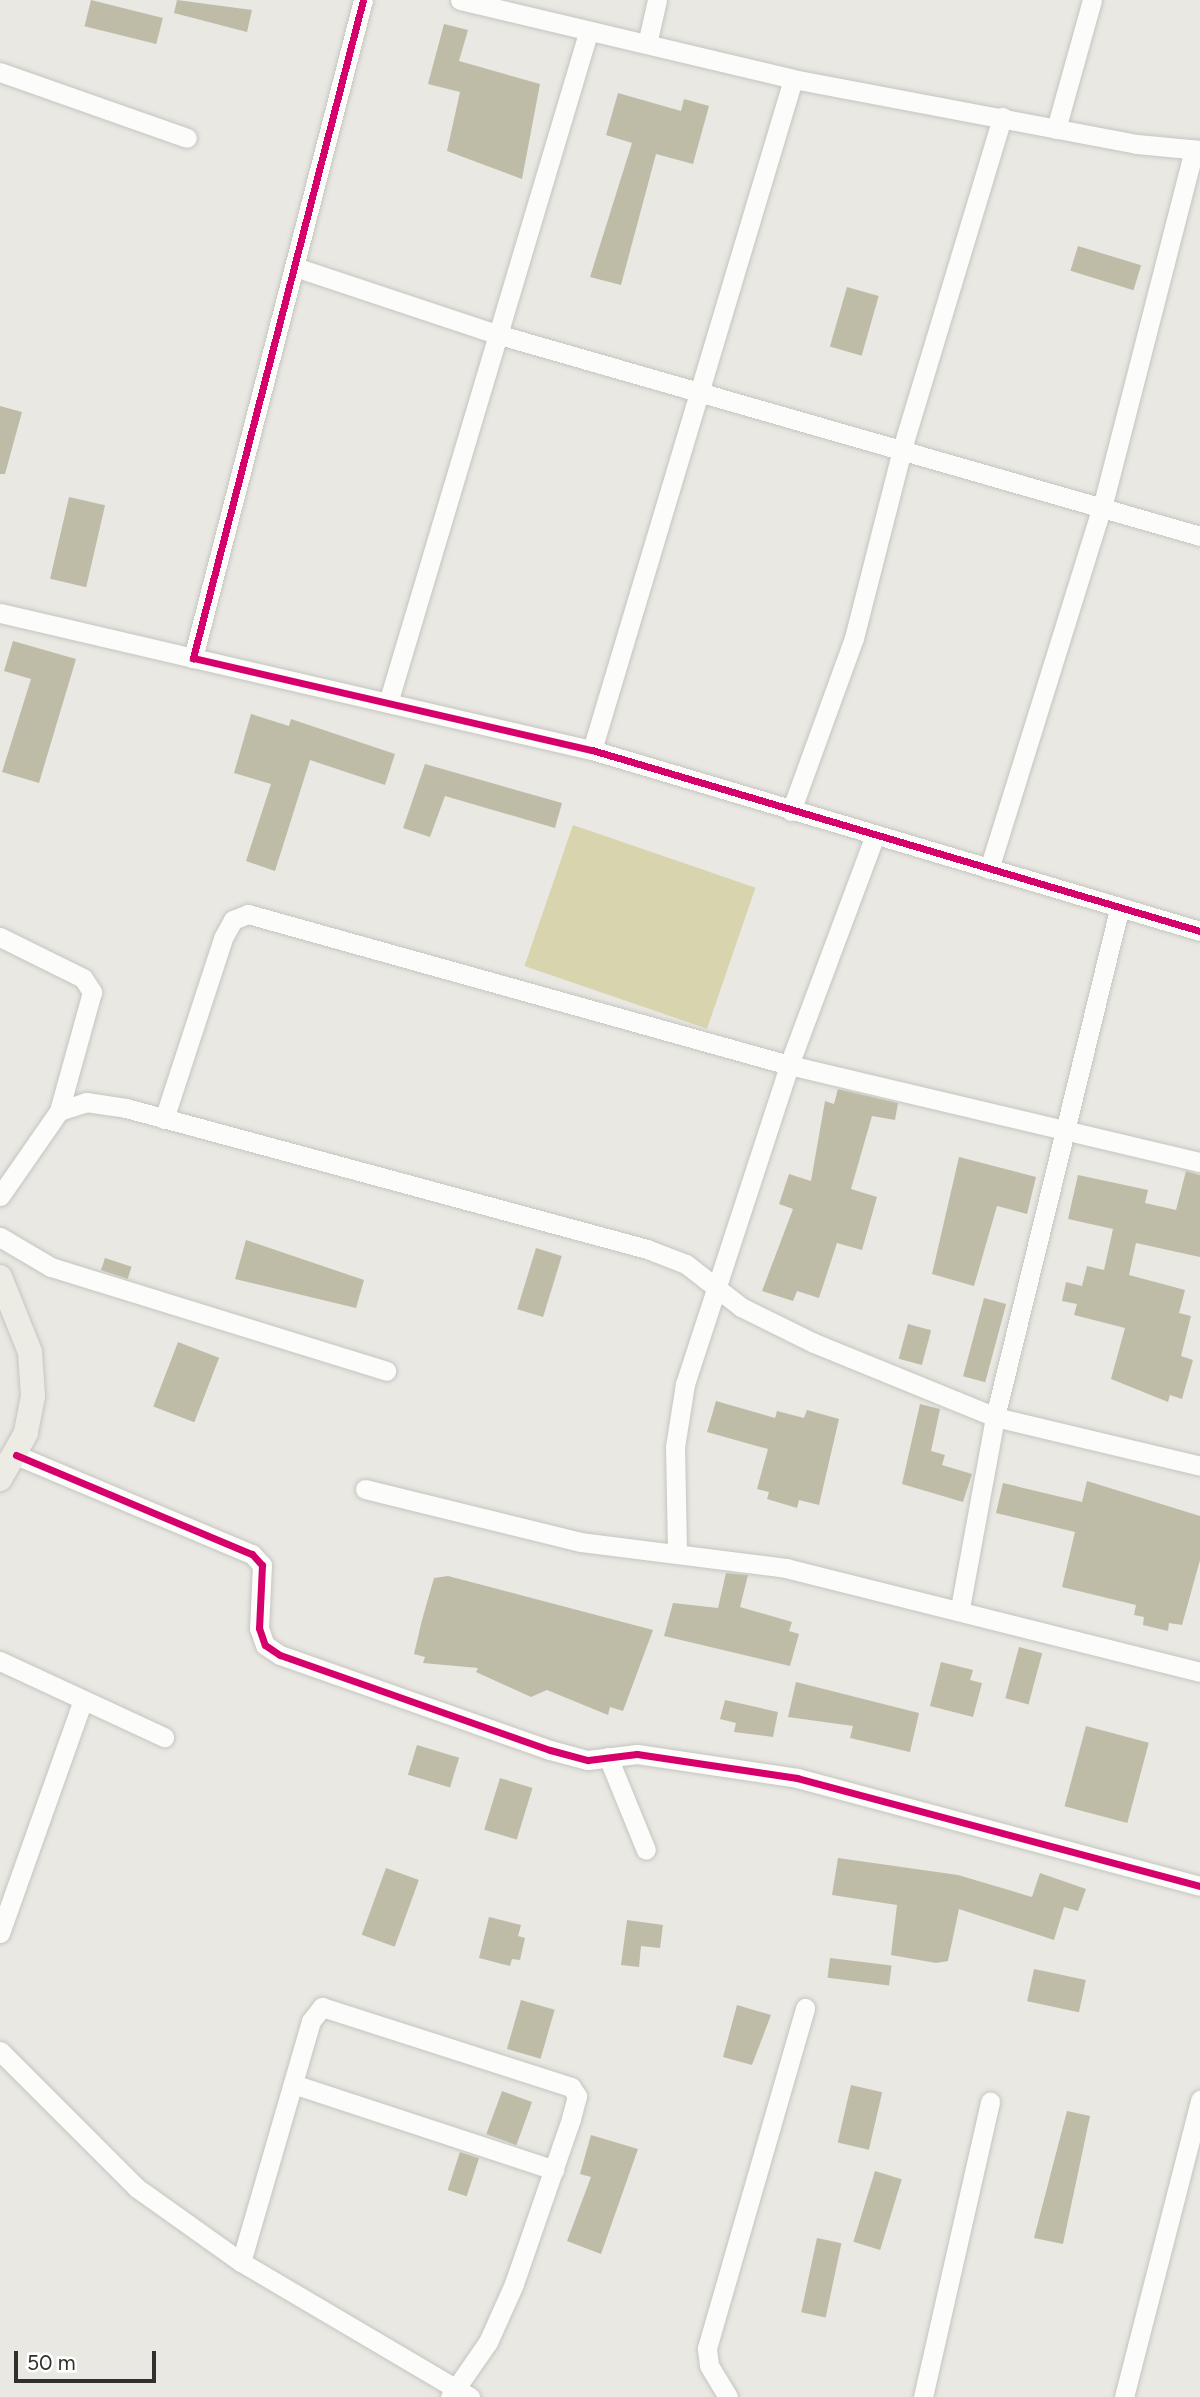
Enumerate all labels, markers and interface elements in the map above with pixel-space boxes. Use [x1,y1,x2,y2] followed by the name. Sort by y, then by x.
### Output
[18,2338,159,2382] scale bar
[27,2350,76,2375] text: 50 m

